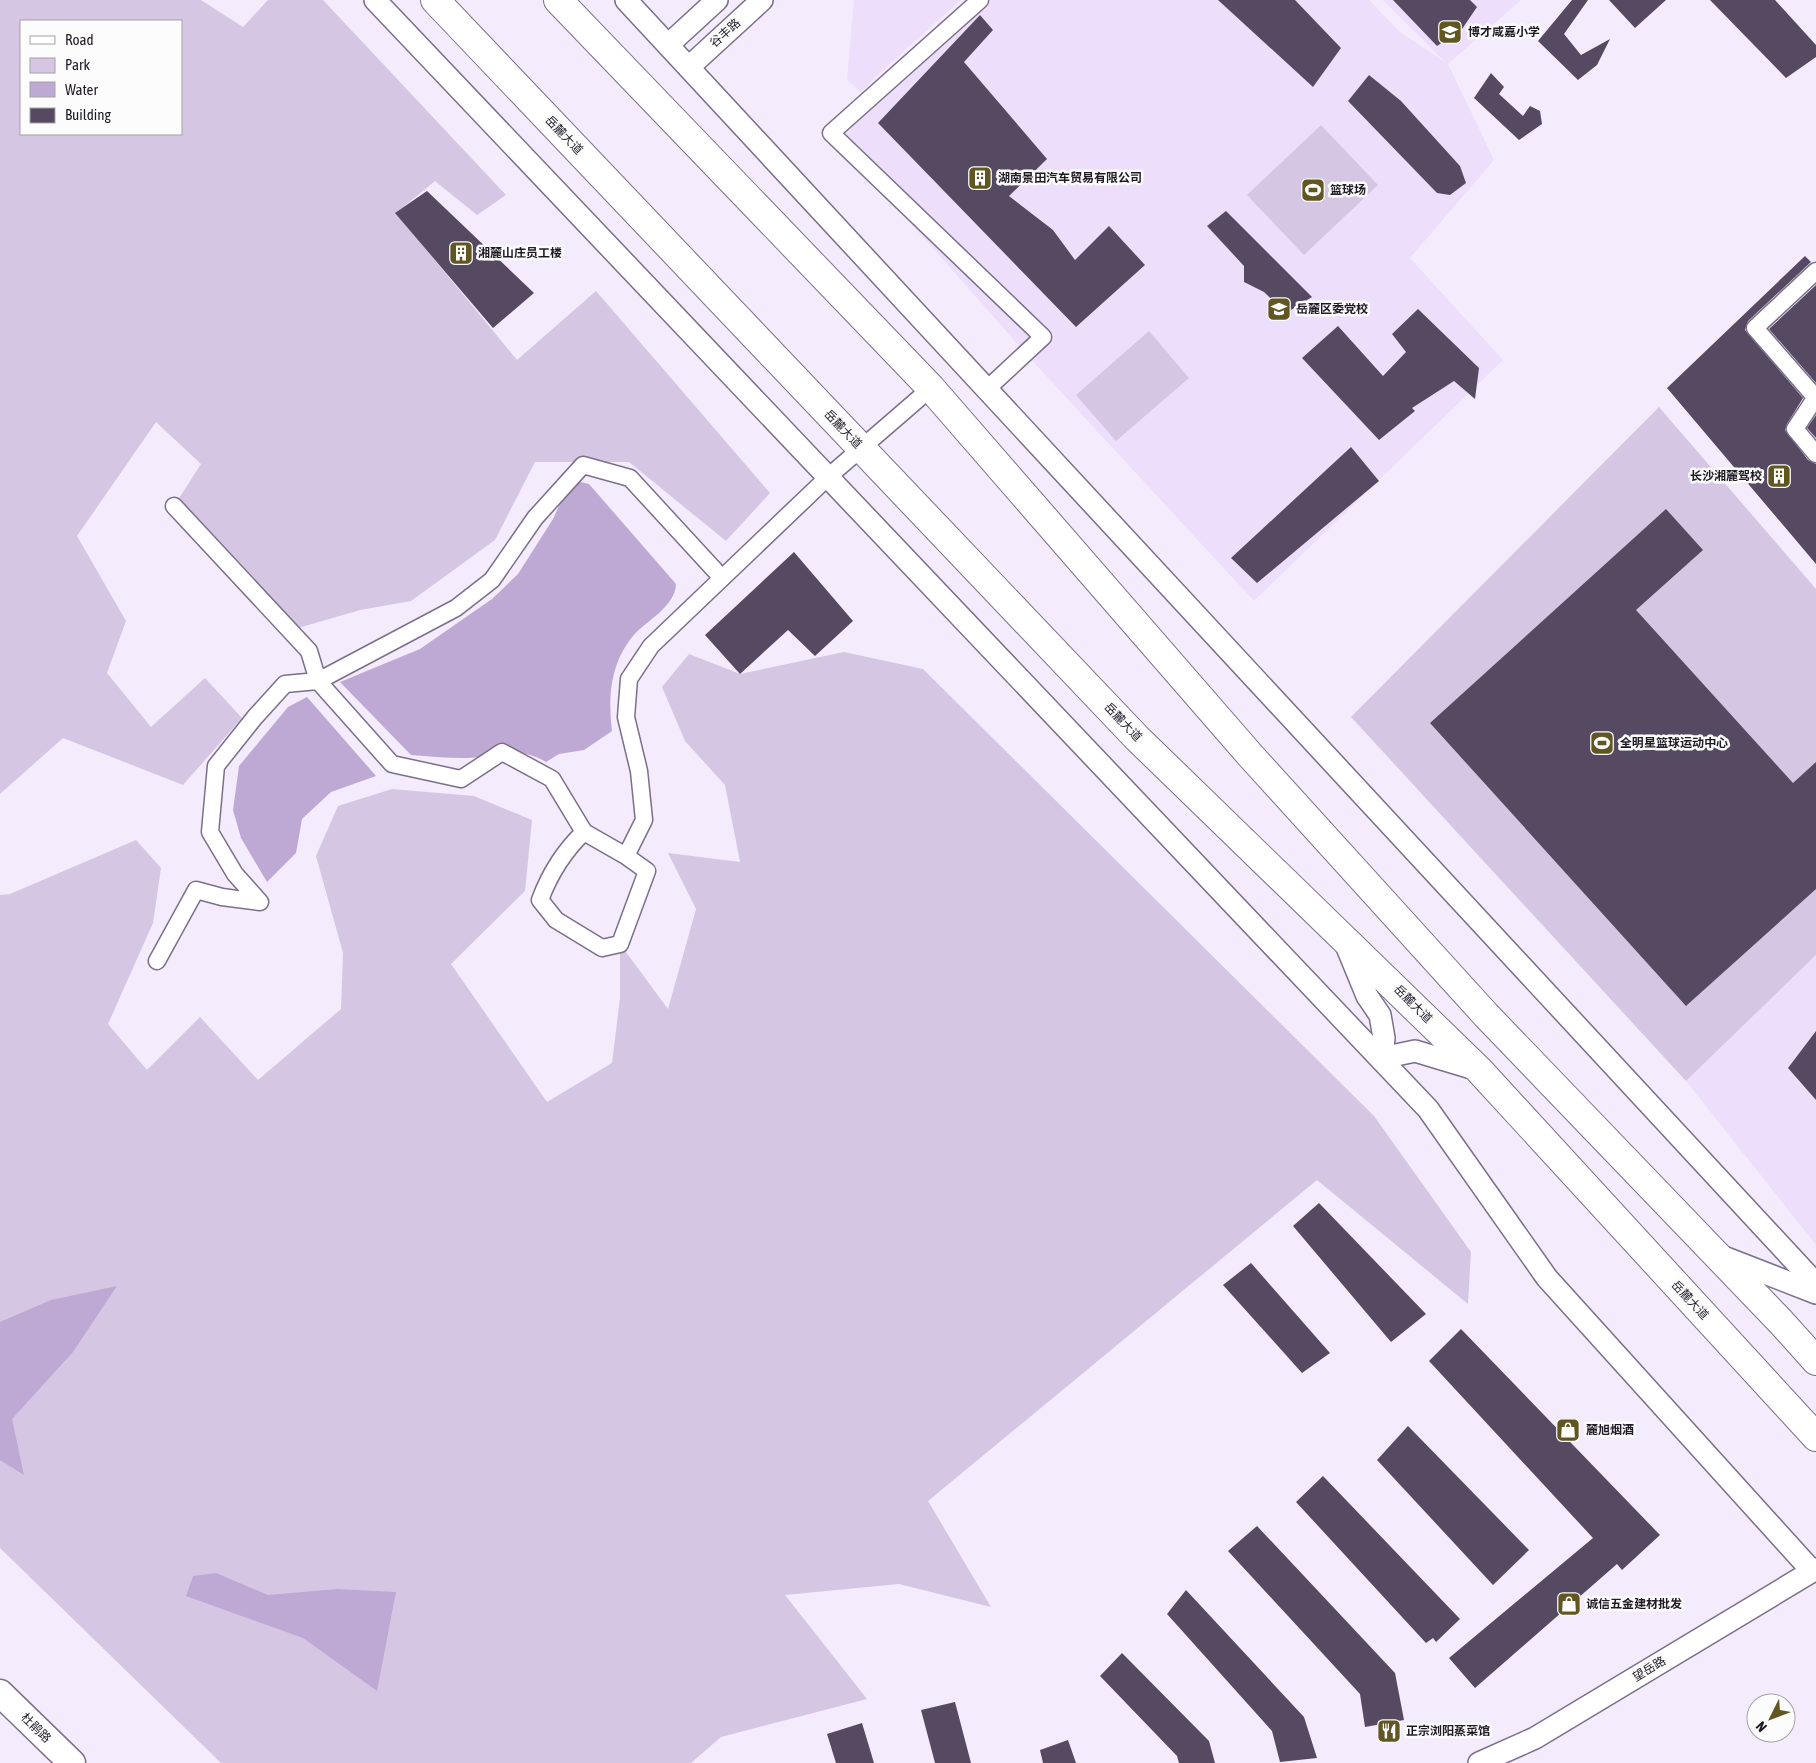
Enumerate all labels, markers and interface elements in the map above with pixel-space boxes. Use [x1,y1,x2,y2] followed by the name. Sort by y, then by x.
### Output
[707,16,743,50] street label: 谷丰路
[1437,19,1463,45] school or university icon: 博才咸嘉小学
[20,20,182,135] legend
[1468,25,1540,39] place label: 博才咸嘉小学
[65,31,94,48] text: Road
[65,56,90,73] text: Park
[65,81,98,98] text: Water
[65,106,111,123] text: Building
[542,113,586,157] street label: 岳麓大道
[967,165,993,191] building icon: 湖南景田汽车贸易有限公司
[998,171,1142,185] place label: 湖南景田汽车贸易有限公司
[1300,177,1326,203] sports icon: 篮球场
[1330,183,1366,197] place label: 篮球场
[448,240,474,266] building icon: 湘麓山庄员工楼
[478,246,562,260] place label: 湘麓山庄员工楼
[1266,296,1292,322] school or university icon: 岳麓区委党校
[1296,302,1368,316] place label: 岳麓区委党校
[821,407,865,451] street label: 岳麓大道
[1766,463,1792,489] building icon: 长沙湘麓驾校
[1690,469,1762,483] place label: 长沙湘麓驾校
[1101,700,1145,744] street label: 岳麓大道
[1589,730,1615,756] sports icon: 全明星篮球运动中心
[1620,736,1728,750] place label: 全明星篮球运动中心
[1391,982,1435,1026] street label: 岳麓大道
[1669,1278,1711,1322] street label: 岳麓大道
[1555,1417,1581,1443] shop icon: 麓旭烟酒
[1586,1423,1634,1437] place label: 麓旭烟酒
[1556,1591,1582,1617] shop icon: 诚信五金建材批发
[1586,1597,1682,1611] place label: 诚信五金建材批发
[1630,1654,1668,1684] street label: 望岳路
[1746,1693,1796,1743] north arrow
[18,1710,54,1746] street label: 杜鹃路
[1376,1718,1402,1744] restaurant icon: 正宗浏阳蒸菜馆
[1753,1718,1770,1735] text: N
[1406,1724,1490,1738] place label: 正宗浏阳蒸菜馆

